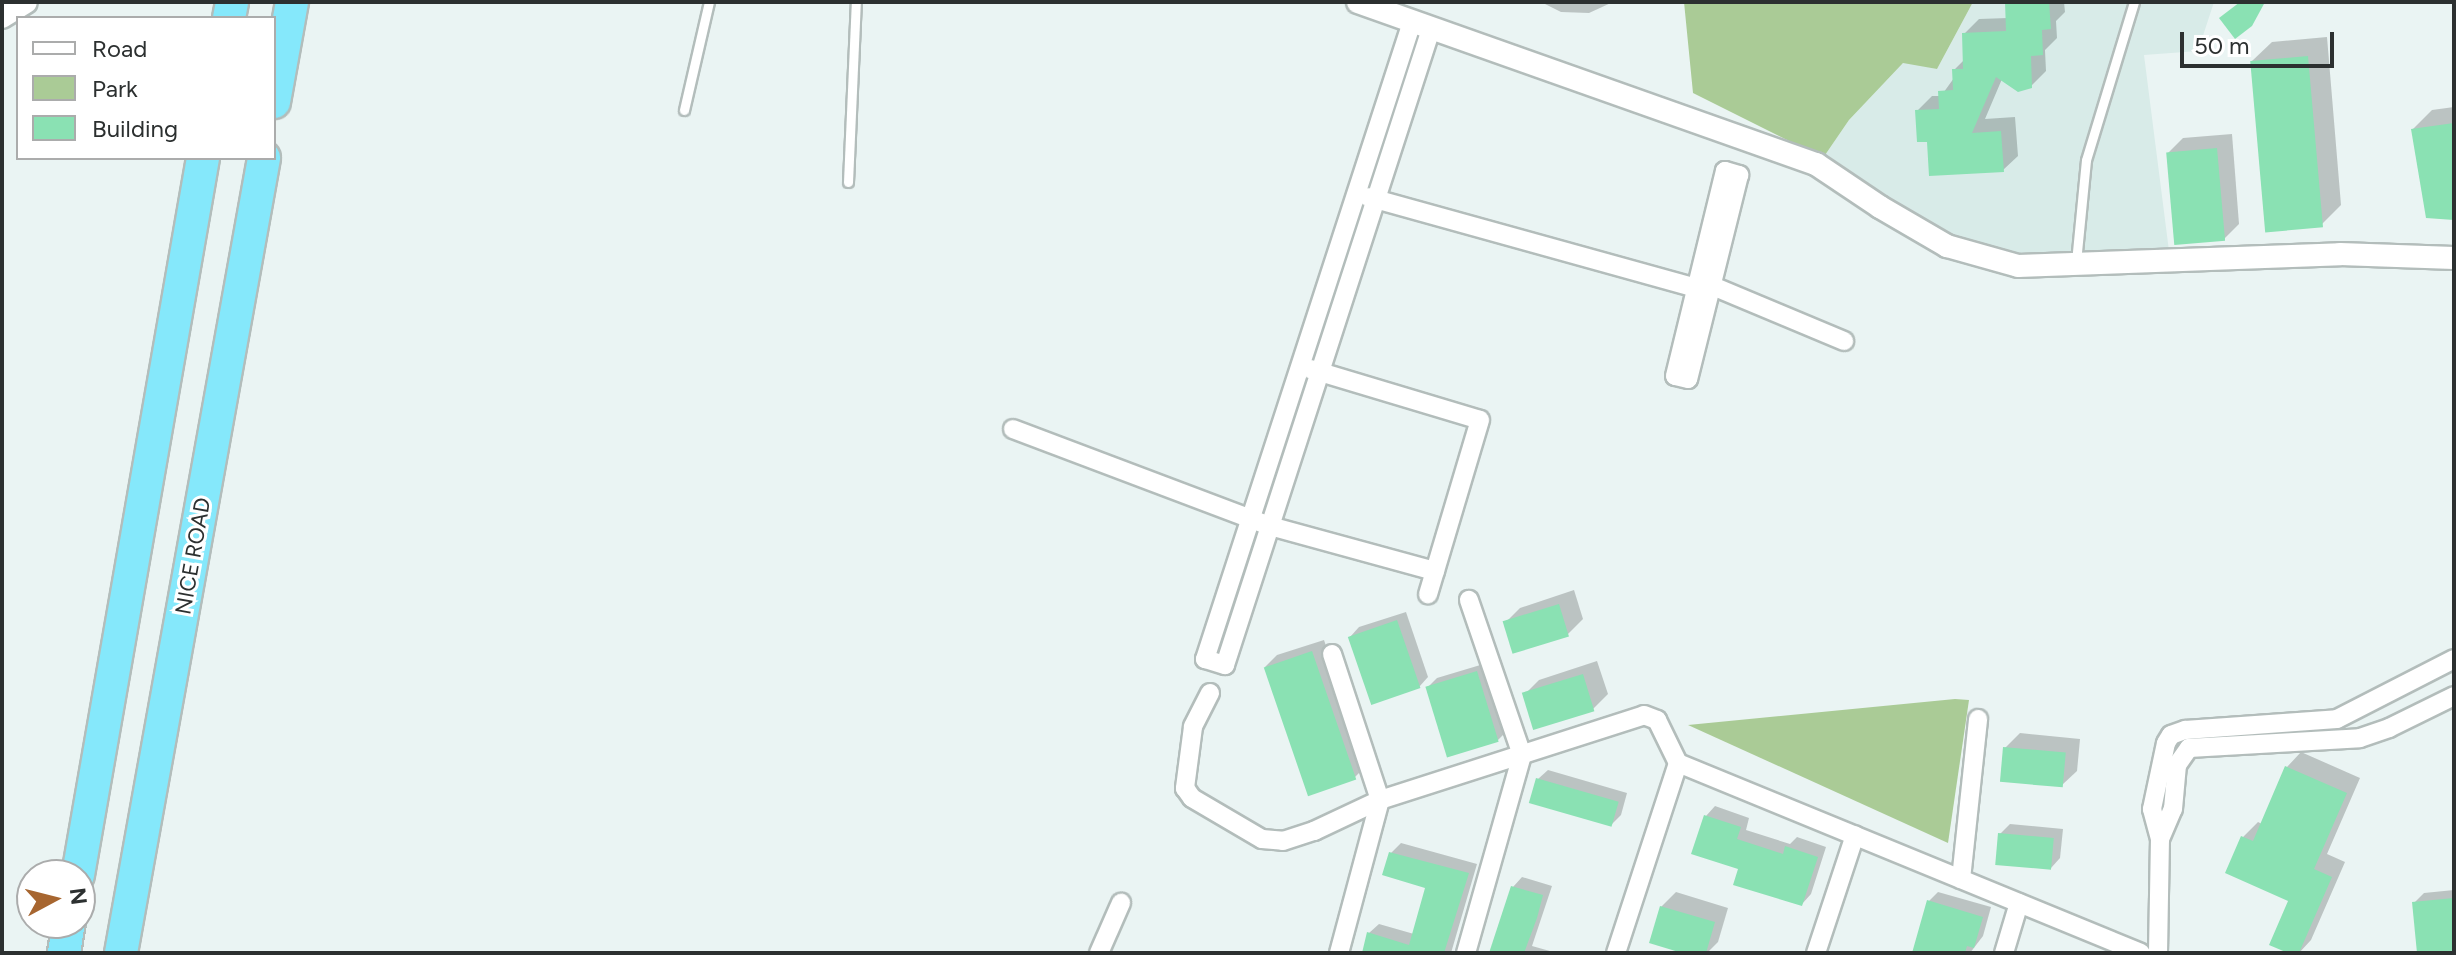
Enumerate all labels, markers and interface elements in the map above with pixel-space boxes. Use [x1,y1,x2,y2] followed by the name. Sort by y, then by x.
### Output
[16,16,276,160] legend
[2184,16,2338,66] scale bar
[2194,31,2250,60] text: 50 m
[92,34,147,63] text: Road
[92,74,138,103] text: Park
[92,114,178,143] text: Building
[170,496,216,616] street label: NICE ROAD
[16,859,96,939] north arrow
[64,886,93,906] text: N

